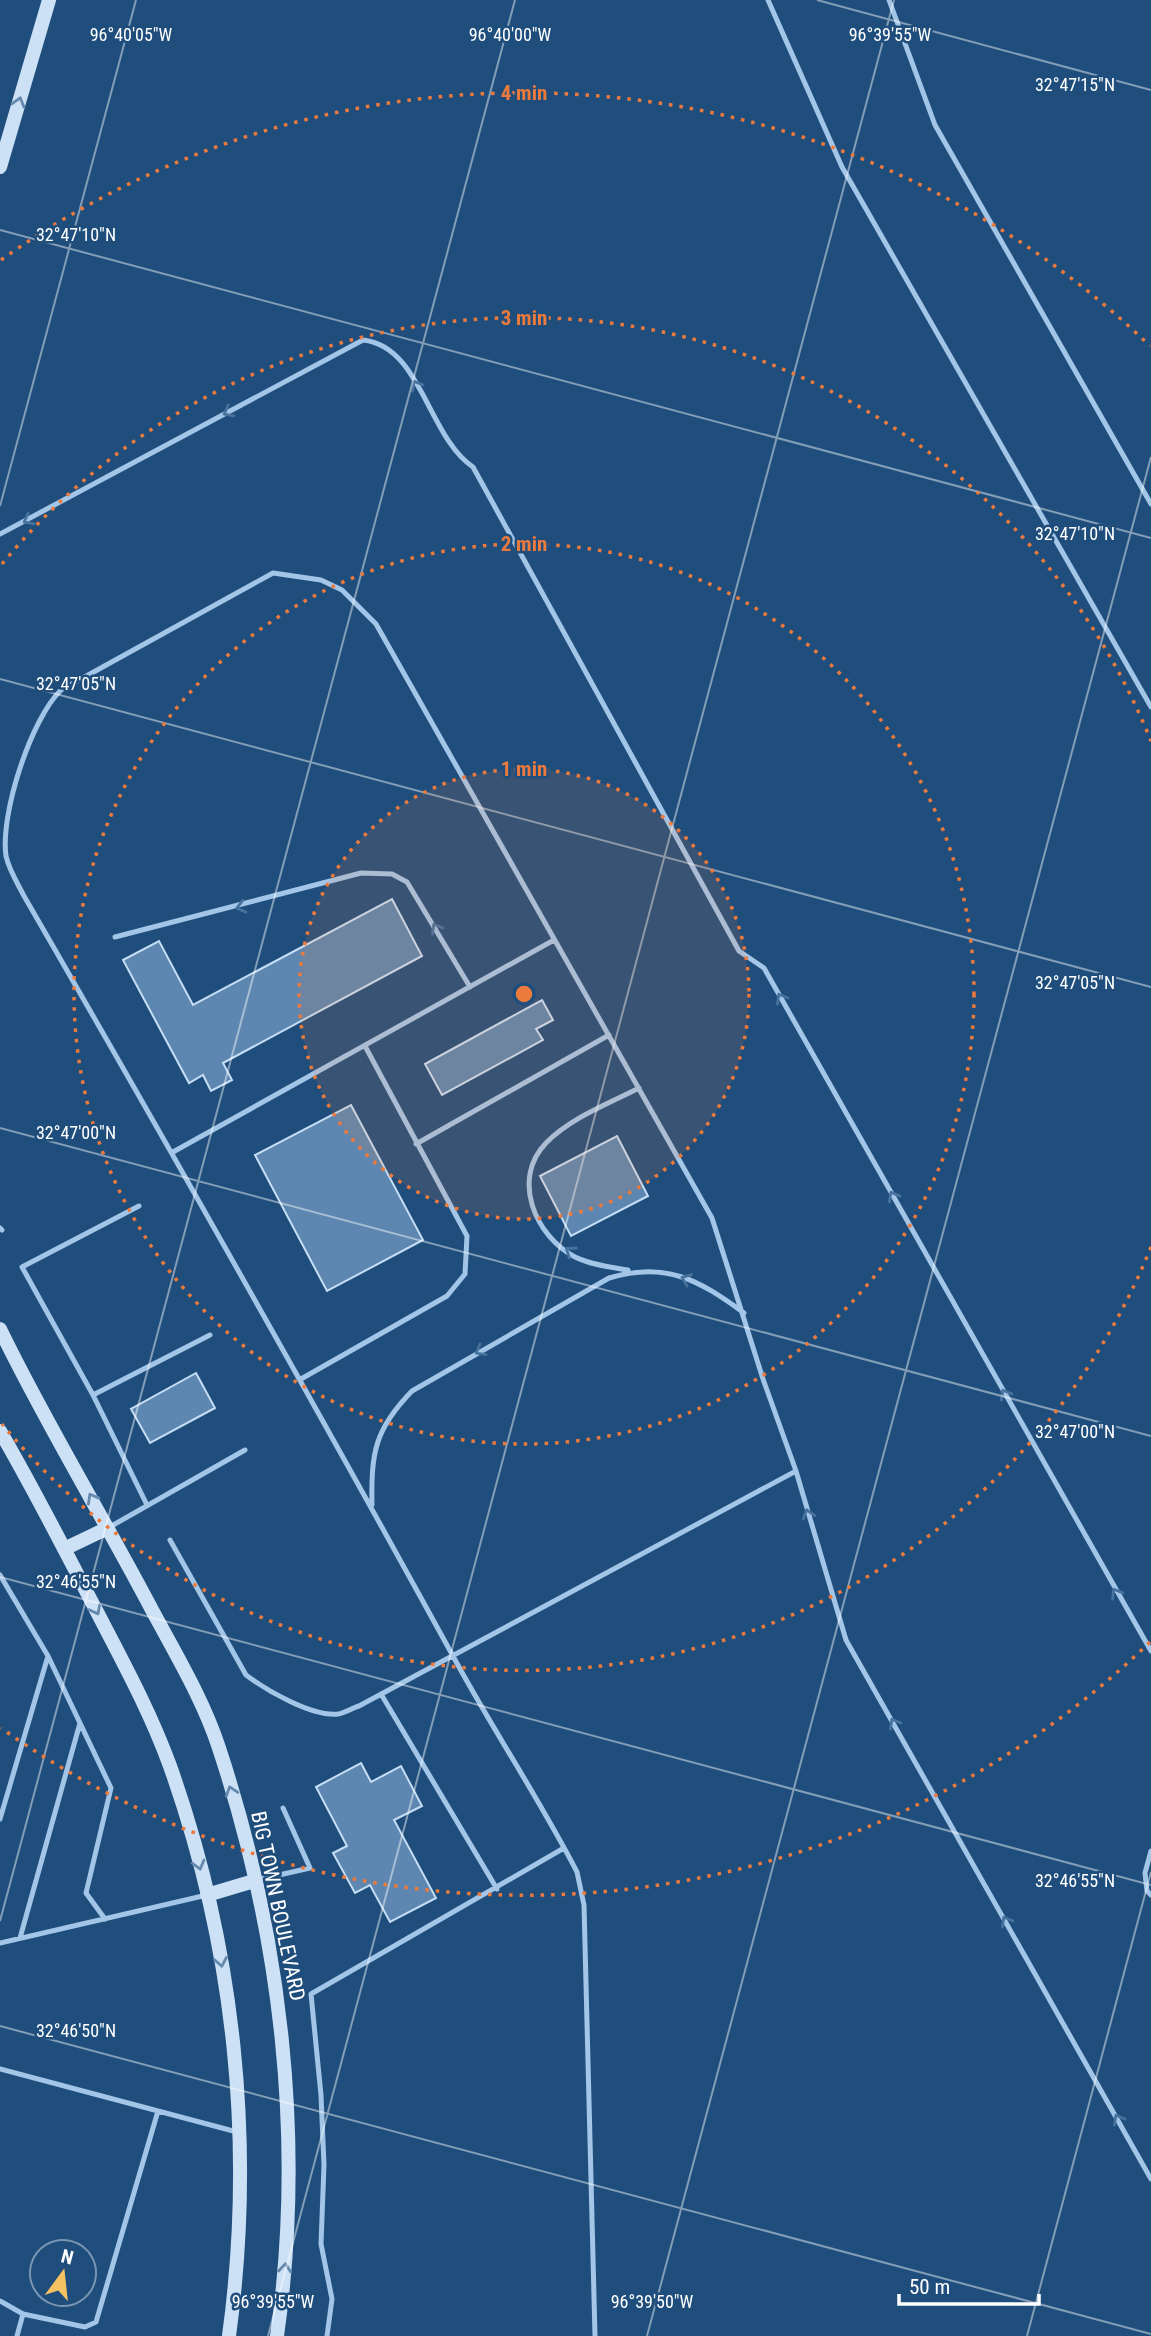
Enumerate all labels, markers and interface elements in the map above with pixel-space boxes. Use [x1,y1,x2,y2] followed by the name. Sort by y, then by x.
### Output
[90,24,173,45] text: 96°40'05"W
[469,24,552,45] text: 96°40'00"W
[849,24,932,45] text: 96°39'55"W
[1035,74,1115,95] text: 32°47'15"N
[501,81,547,105] text: 4 min
[11,96,25,108] one-way arrow
[36,224,116,245] text: 32°47'10"N
[501,306,547,330] text: 3 min
[411,380,424,393] one-way arrow
[223,404,235,417] one-way arrow
[22,511,35,525] one-way arrow
[1035,523,1115,544] text: 32°47'10"N
[501,532,547,556] text: 2 min
[36,673,116,694] text: 32°47'05"N
[501,757,547,781] text: 1 min
[235,899,247,913] one-way arrow
[431,923,444,935] one-way arrow
[1035,972,1115,993] text: 32°47'05"N
[512,982,536,1006] centre of rings
[776,993,789,1006] one-way arrow
[36,1122,116,1143] text: 32°47'00"N
[888,1191,901,1204] one-way arrow
[565,1247,578,1259] one-way arrow
[681,1273,693,1287] one-way arrow
[475,1343,488,1356] one-way arrow
[1001,1389,1014,1402] one-way arrow
[1035,1421,1115,1442] text: 32°47'00"N
[87,1493,101,1505] one-way arrow
[801,1508,816,1520] one-way arrow
[36,1571,116,1592] text: 32°46'55"N
[1112,1587,1125,1600] one-way arrow
[88,1603,101,1615] one-way arrow
[889,1718,902,1731] one-way arrow
[225,1786,239,1798] one-way arrow
[246,1809,310,2003] street label: BIG TOWN BOULEVARD
[191,1859,205,1871] one-way arrow
[1035,1870,1115,1891] text: 32°46'55"N
[1002,1915,1015,1928] one-way arrow
[213,1956,228,1968] one-way arrow
[36,2020,116,2041] text: 32°46'50"N
[1113,2114,1126,2126] one-way arrow
[28,2238,98,2308] north arrow
[59,2244,76,2270] text: N
[899,2262,1039,2306] scale bar
[278,2263,293,2274] one-way arrow
[909,2275,950,2299] text: 50 m
[232,2291,315,2312] text: 96°39'55"W
[611,2291,694,2312] text: 96°39'50"W

